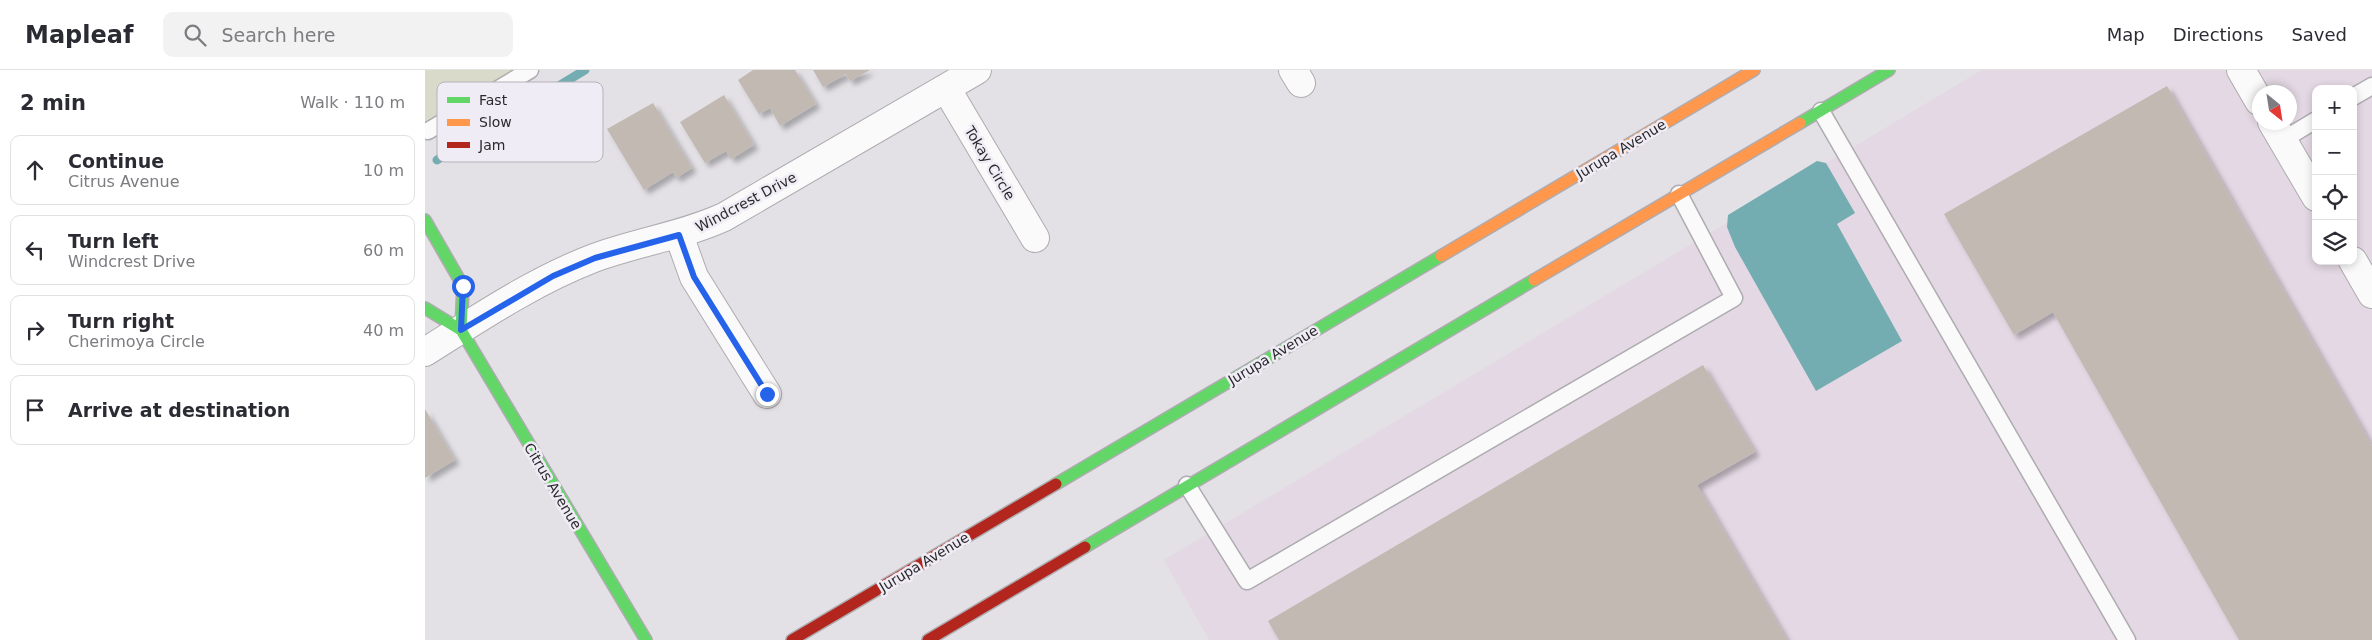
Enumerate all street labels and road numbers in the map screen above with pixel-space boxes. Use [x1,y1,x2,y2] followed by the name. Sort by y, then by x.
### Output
[1572,116,1669,183] street label: Jurupa Avenue
[961,122,1018,203] street label: Tokay Circle
[693,169,799,235] street label: Windcrest Drive
[1224,322,1321,389] street label: Jurupa Avenue
[521,440,585,532] street label: Citrus Avenue
[875,529,972,596] street label: Jurupa Avenue

